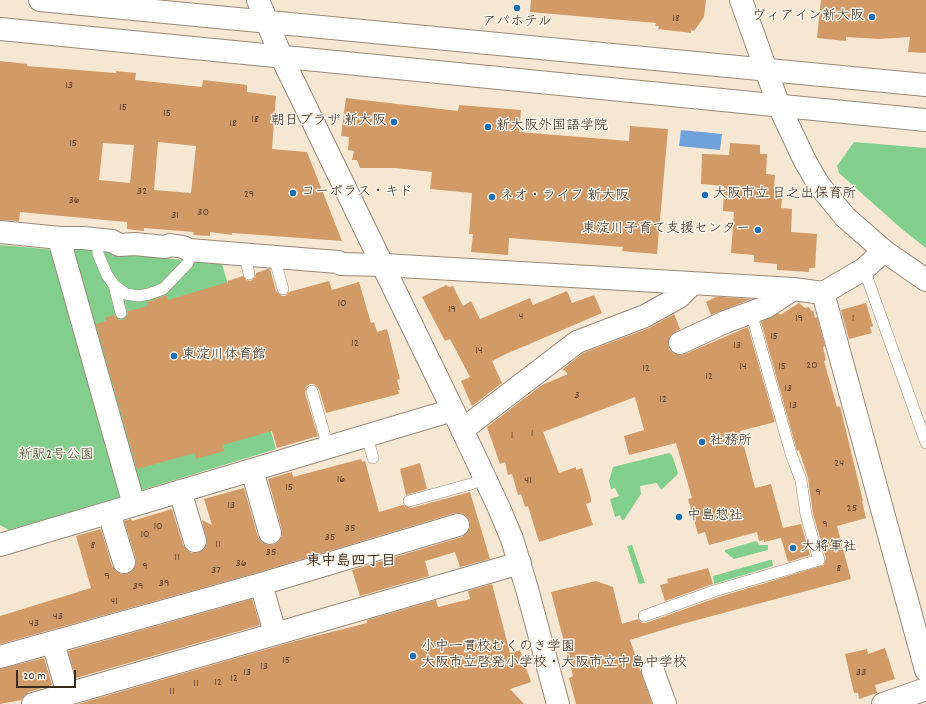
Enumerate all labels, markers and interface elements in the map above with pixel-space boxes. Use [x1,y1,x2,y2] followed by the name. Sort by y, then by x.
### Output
[512,3,522,13] marker: アパホテル
[752,9,864,25] place label: ヴィアイン新大阪
[672,12,680,26] house number: 18
[867,12,877,22] marker: ヴィアイン新大阪
[482,15,552,31] place label: アパホテル
[65,79,73,93] house number: 13
[119,101,127,115] house number: 15
[163,107,171,121] house number: 15
[251,113,259,127] house number: 18
[271,114,386,130] place label: 朝日プラザ 新大阪
[229,117,237,131] house number: 18
[389,117,399,127] marker: 朝日プラザ 新大阪
[496,119,608,135] place label: 新大阪外国語学院
[483,122,493,132] marker: 新大阪外国語学院
[69,137,77,151] house number: 15
[137,185,147,199] house number: 32
[301,185,413,201] place label: コーポラス・キド
[713,187,856,203] place label: 大阪市立 日之出保育所
[244,188,254,202] house number: 29
[288,188,298,198] marker: コーポラス・キド
[500,189,629,205] place label: ネオ・ライフ 新大阪
[700,190,710,200] marker: 大阪市立 日之出保育所
[487,192,497,202] marker: ネオ・ライフ 新大阪
[68,194,80,208] house number: 36
[197,206,209,220] house number: 30
[171,209,179,223] house number: 31
[582,222,750,238] place label: 東淀川子育て支援センター
[753,225,763,235] marker: 東淀川子育て支援センター
[337,297,347,311] house number: 10
[448,303,456,317] house number: 19
[519,310,523,324] house number: 4
[795,312,803,326] house number: 19
[852,312,854,326] house number: 1
[770,330,778,344] house number: 15
[351,337,359,351] house number: 12
[733,339,741,353] house number: 13
[475,344,483,358] house number: 14
[182,348,266,364] place label: 東淀川体育館
[169,351,179,361] marker: 東淀川体育館
[806,359,818,373] house number: 20
[739,360,747,374] house number: 14
[778,360,786,374] house number: 15
[642,362,650,376] house number: 12
[705,370,713,384] house number: 12
[784,382,792,396] house number: 13
[574,389,580,403] house number: 3
[659,393,667,407] house number: 12
[789,399,797,413] house number: 13
[531,427,533,441] house number: 1
[511,429,513,443] house number: 1
[710,434,752,450] place label: 社務所
[697,437,707,447] marker: 社務所
[18,448,94,464] park label: 新駅2号公園
[834,457,844,471] house number: 24
[337,473,345,487] house number: 16
[524,474,532,488] house number: 41
[285,481,293,495] house number: 15
[815,486,821,500] house number: 9
[227,499,235,513] house number: 13
[847,502,857,516] house number: 25
[687,509,743,525] place label: 中島惣社
[674,512,684,522] marker: 中島惣社
[822,518,828,532] house number: 9
[153,520,163,534] house number: 10
[345,522,355,536] house number: 35
[140,528,150,542] house number: 10
[325,531,335,545] house number: 35
[215,538,221,552] house number: 11
[91,539,95,553] house number: 8
[801,540,857,556] place label: 大將軍社
[788,543,798,553] marker: 大將軍社
[266,546,276,560] house number: 35
[174,551,180,565] house number: 11
[306,554,396,572] district label: 東中島四丁目
[235,557,247,571] house number: 36
[142,560,148,574] house number: 9
[837,562,841,576] house number: 8
[211,564,221,578] house number: 37
[104,570,110,584] house number: 9
[159,577,169,591] house number: 39
[133,580,143,594] house number: 39
[110,595,118,609] house number: 41
[53,610,63,624] house number: 43
[29,617,39,631] house number: 43
[421,640,687,672] place label: 小中一貫校むくのき学園 大阪市立啓発小学校・大阪市立中島中学校
[408,651,418,661] marker: 小中一貫校むくのき学園 大阪市立啓発小学校・大阪市立中島中学校
[282,654,290,668] house number: 15
[260,660,268,674] house number: 13
[18,662,78,688] scale bar
[243,666,251,680] house number: 13
[856,666,866,680] house number: 33
[23,668,46,685] text: 20 m
[230,672,238,686] house number: 12
[214,676,222,690] house number: 12
[193,677,199,691] house number: 11
[169,685,175,699] house number: 11

